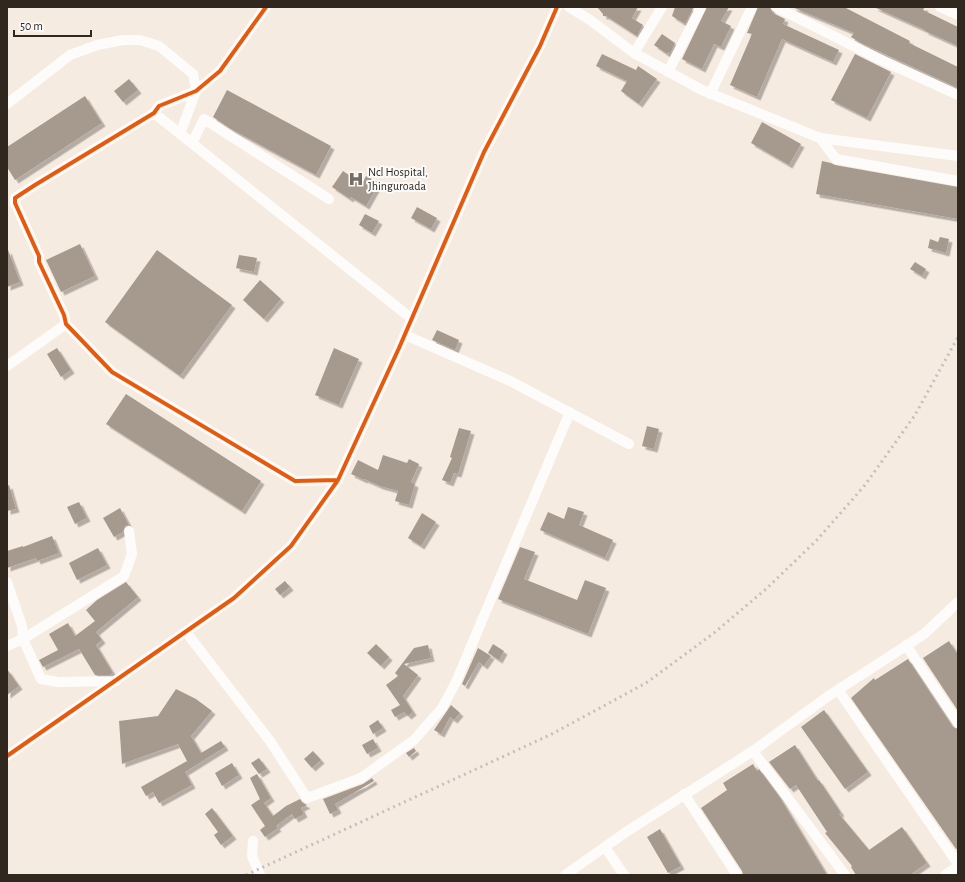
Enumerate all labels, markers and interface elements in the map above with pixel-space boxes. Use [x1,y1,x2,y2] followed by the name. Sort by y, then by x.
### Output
[14,12,91,38] scale bar
[20,20,43,32] text: 50 m
[368,166,428,192] place label: Ncl Hospital, Jhinguroada
[347,170,365,188] hospital icon: Ncl Hospital, Jhinguroada

